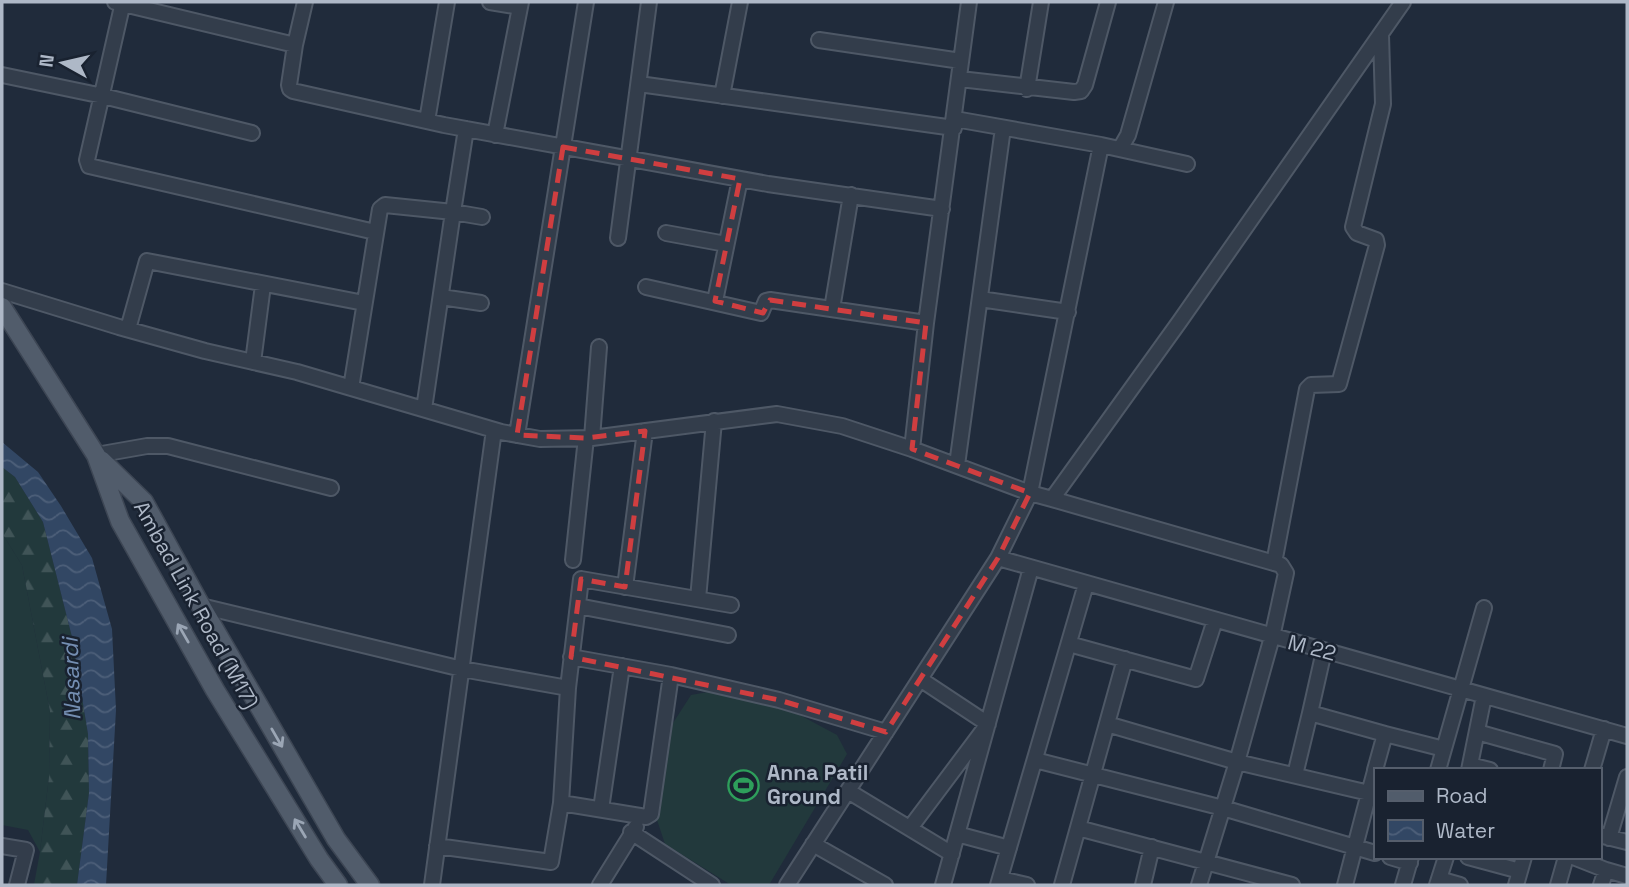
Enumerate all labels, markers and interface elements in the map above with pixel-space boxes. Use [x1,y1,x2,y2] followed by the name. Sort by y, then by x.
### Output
[28,28,98,98] north arrow
[33,53,60,69] text: N
[128,496,265,713] street label: Ambad Link Road (M17)
[176,623,189,644] one-way arrow
[1285,628,1339,667] street label: M 22
[54,635,87,721] water label: Nasardi
[270,727,284,747] one-way arrow
[767,759,868,810] place label: Anna Patil Ground
[727,768,761,802] sports icon: Anna Patil Ground
[1374,768,1601,859] legend
[1436,782,1488,809] text: Road
[1436,817,1495,844] text: Water
[292,819,306,839] one-way arrow

